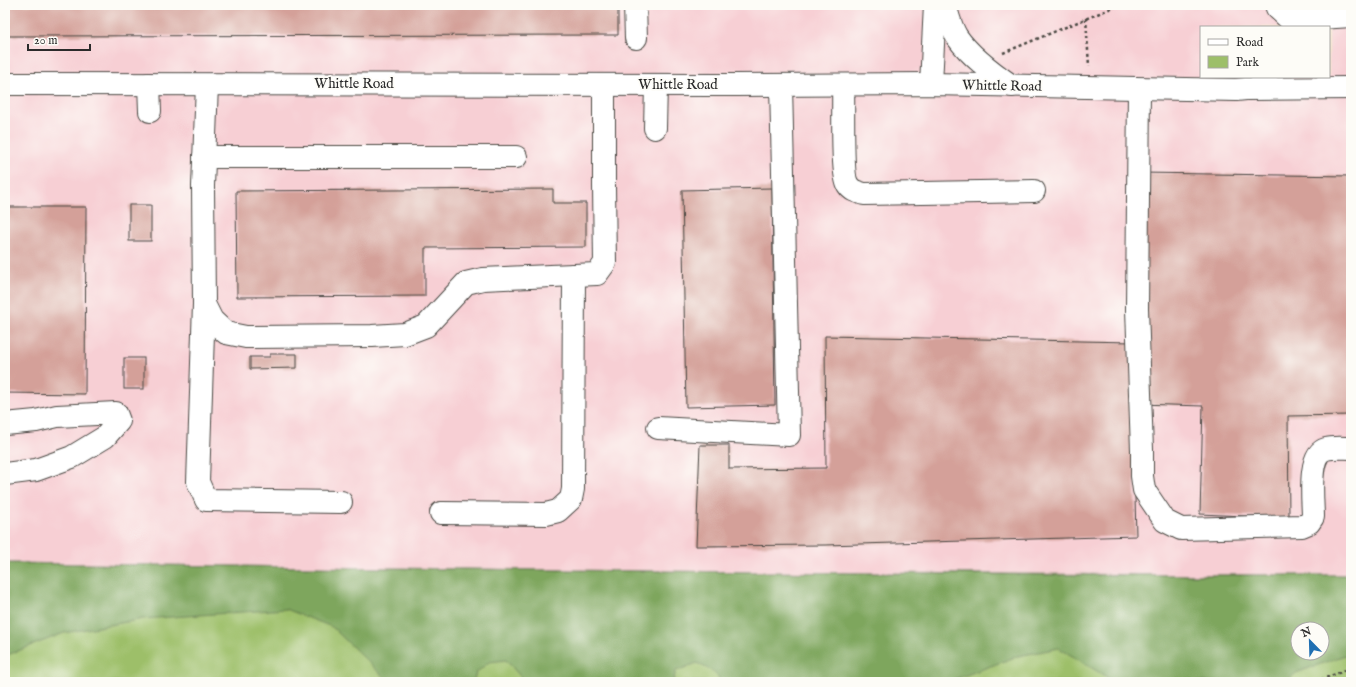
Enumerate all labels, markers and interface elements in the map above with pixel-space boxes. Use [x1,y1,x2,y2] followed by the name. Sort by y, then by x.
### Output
[28,26,90,52] scale bar
[1200,26,1330,78] legend
[34,33,57,48] text: 20 m
[1236,35,1264,50] text: Road
[1236,55,1259,70] text: Park
[314,75,394,93] street label: Whittle Road
[638,76,718,94] street label: Whittle Road
[962,76,1042,96] street label: Whittle Road
[1290,621,1330,661] north arrow
[1298,624,1314,641] text: N

